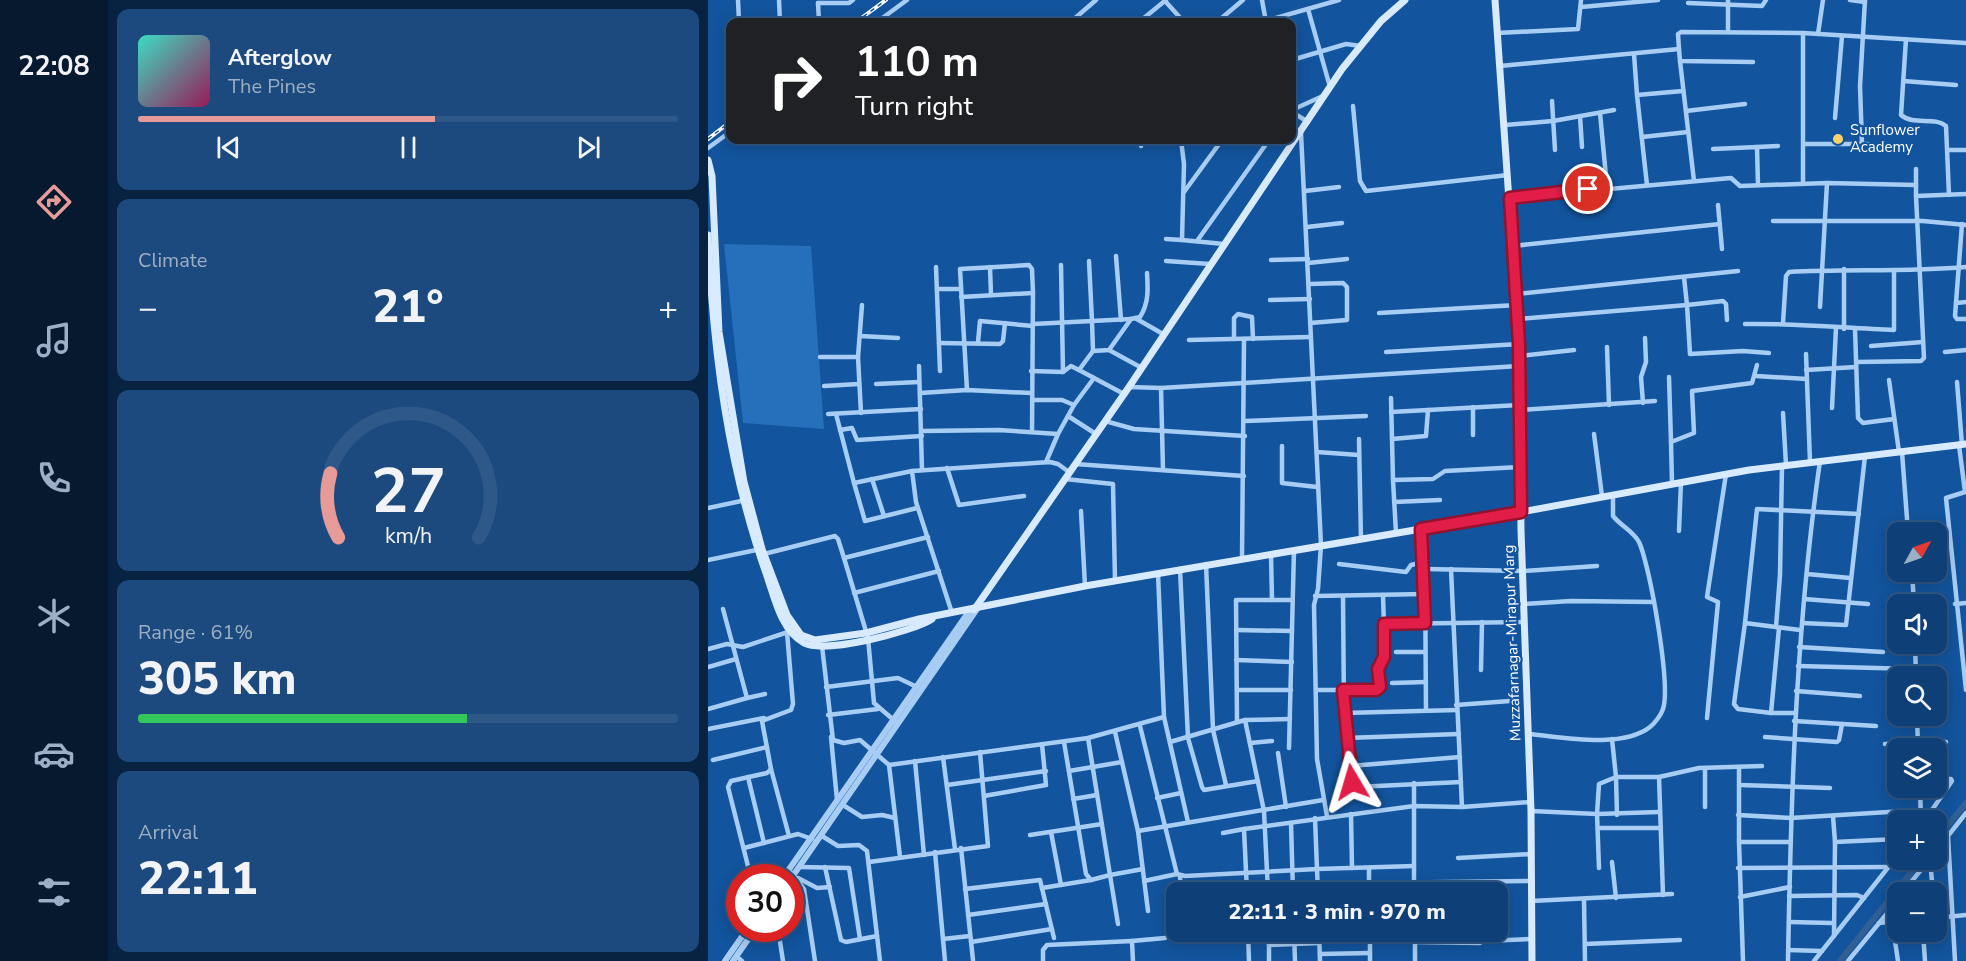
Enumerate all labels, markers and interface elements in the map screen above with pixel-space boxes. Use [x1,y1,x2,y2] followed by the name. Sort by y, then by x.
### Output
[855,34,979,91] text: 110 m
[756,42,834,120] icon: right
[228,43,332,73] text: Afterglow
[18,48,90,85] text: 22:08
[228,73,316,100] text: The Pines
[855,88,973,125] text: Turn right
[1850,120,1920,157] place label: Sunflower Academy
[212,131,245,164] icon: previous
[392,131,425,164] icon: pause
[572,131,605,164] icon: next
[1831,132,1845,146] marker: Sunflower Academy
[1562,163,1613,214] pin
[1571,172,1604,205] icon: arrive
[33,181,75,223] icon: directions
[138,247,207,274] text: Climate
[372,277,444,338] text: 21°
[138,286,158,331] text: −
[658,286,678,331] text: +
[33,319,75,361] icon: music
[371,449,445,534] text: 27
[33,457,75,499] icon: phone
[384,521,432,551] text: km/h
[1887,522,1947,582] north arrow
[1887,522,1947,942] map controls
[1499,544,1525,742] street label: Muzzafarnagar-Mirapur Marg
[1887,594,1947,654] button: sound
[33,595,75,637] icon: climate
[138,619,253,646] text: Range · 61%
[138,649,297,710] text: 305 km
[1887,666,1947,726] button: search
[33,733,75,775] icon: car
[1887,738,1947,798] button: layers
[1320,750,1384,814] position arrow
[1887,810,1947,870] button: +
[138,819,198,846] text: Arrival
[138,849,258,910] text: 22:11
[726,864,804,942] speed limit sign: 30
[33,871,75,913] icon: filters
[1887,882,1947,942] button: −
[1228,897,1446,927] text: 22:11 · 3 min · 970 m

